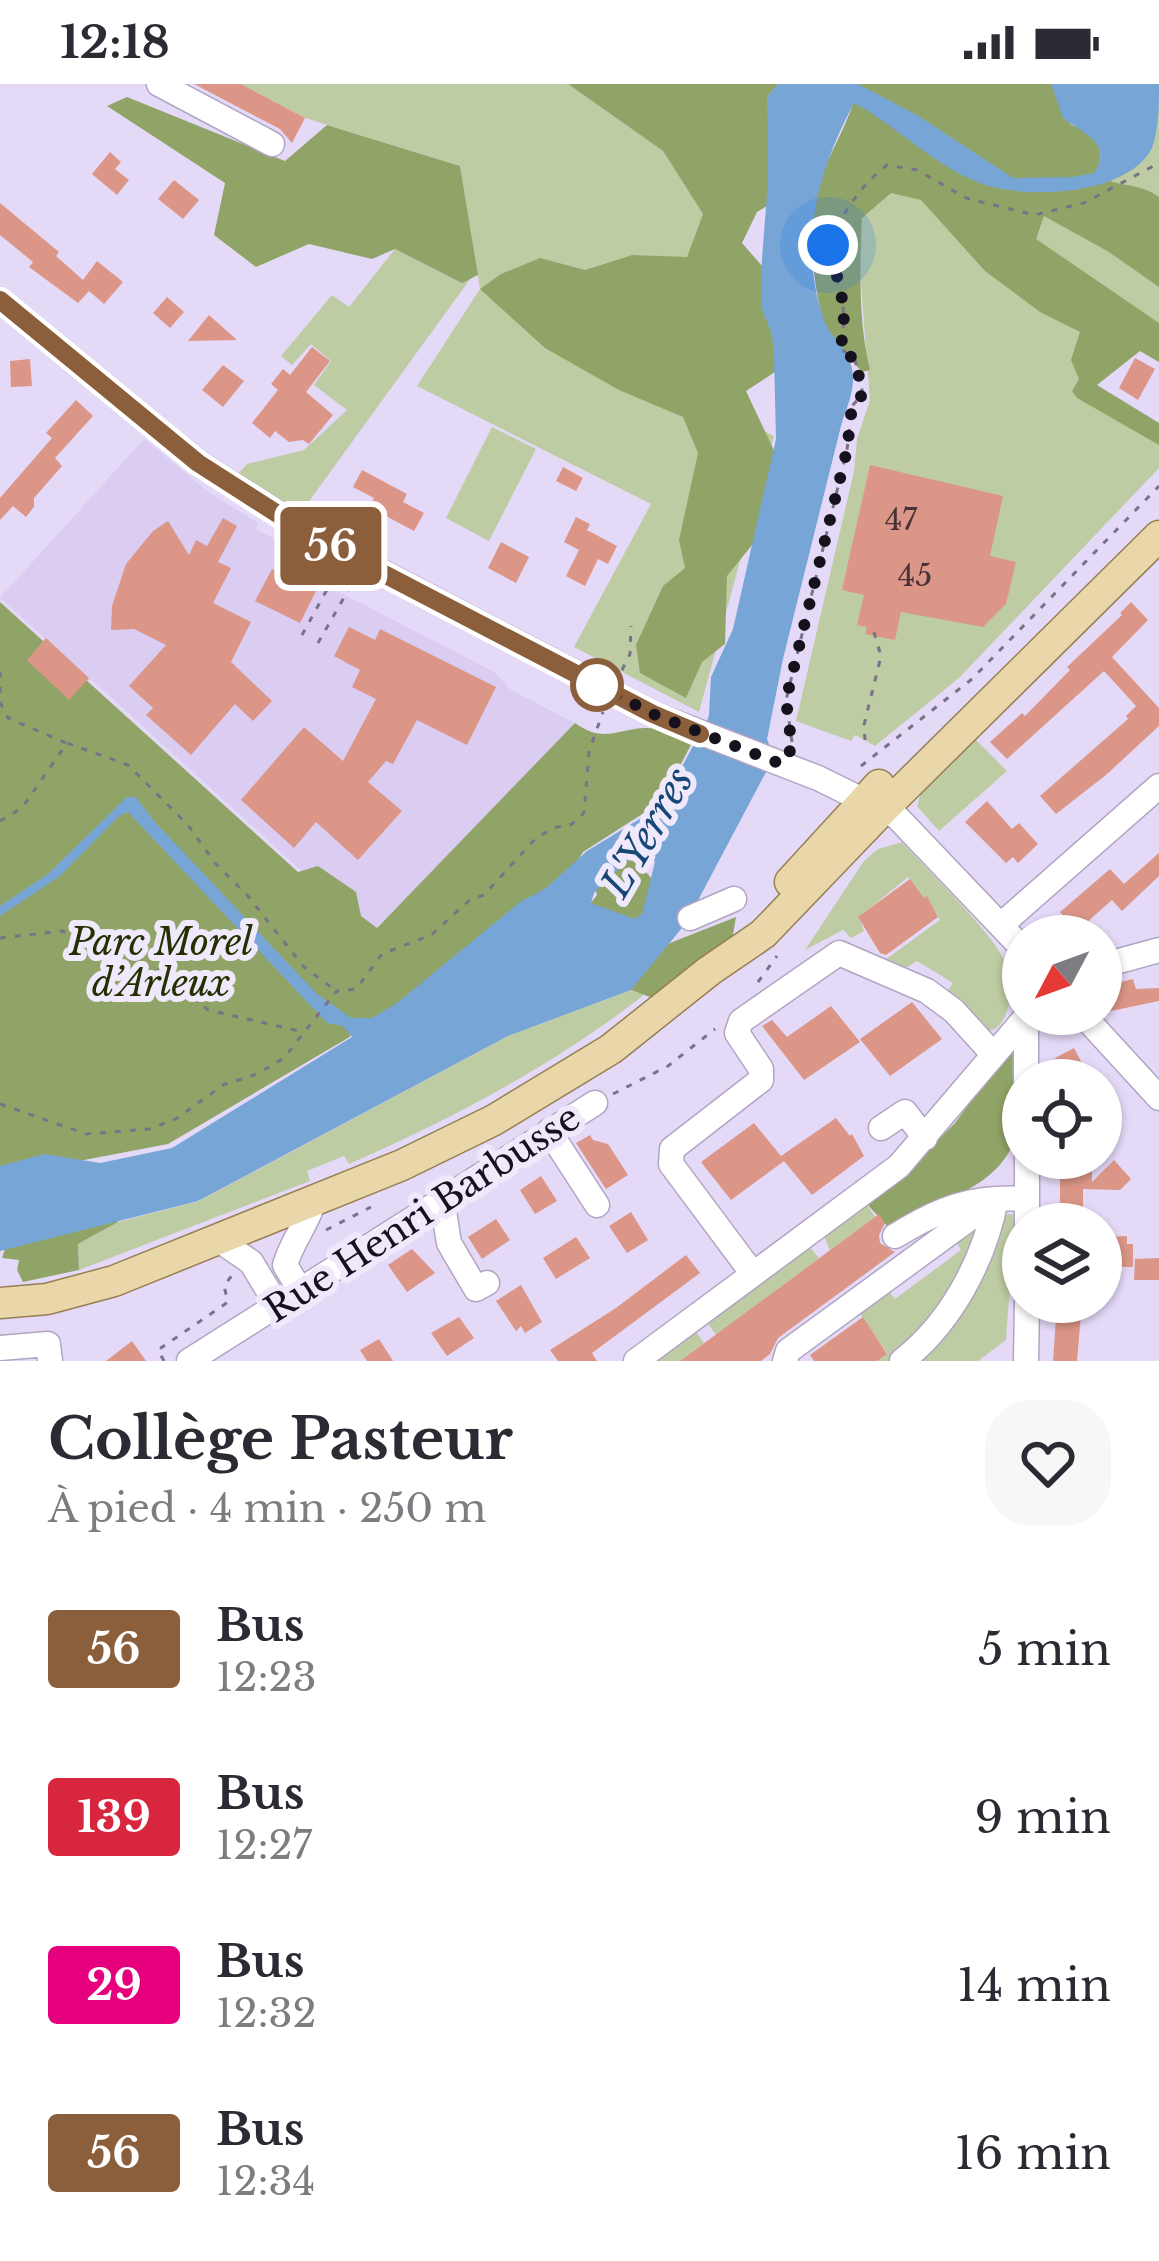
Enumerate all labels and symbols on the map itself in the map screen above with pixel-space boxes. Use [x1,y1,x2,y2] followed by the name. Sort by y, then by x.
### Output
[798,215,858,275] your location
[885,501,918,538] house number: 47
[277,507,385,585] line badge: 56
[898,557,932,594] house number: 45
[572,660,622,710] unlabelled marker
[590,759,704,907] water label: L'Yerres
[1002,915,1122,1035] north arrow
[68,920,253,1006] park label: Parc Morel d’Arleux
[256,1095,588,1332] street label: Rue Henri Barbusse

